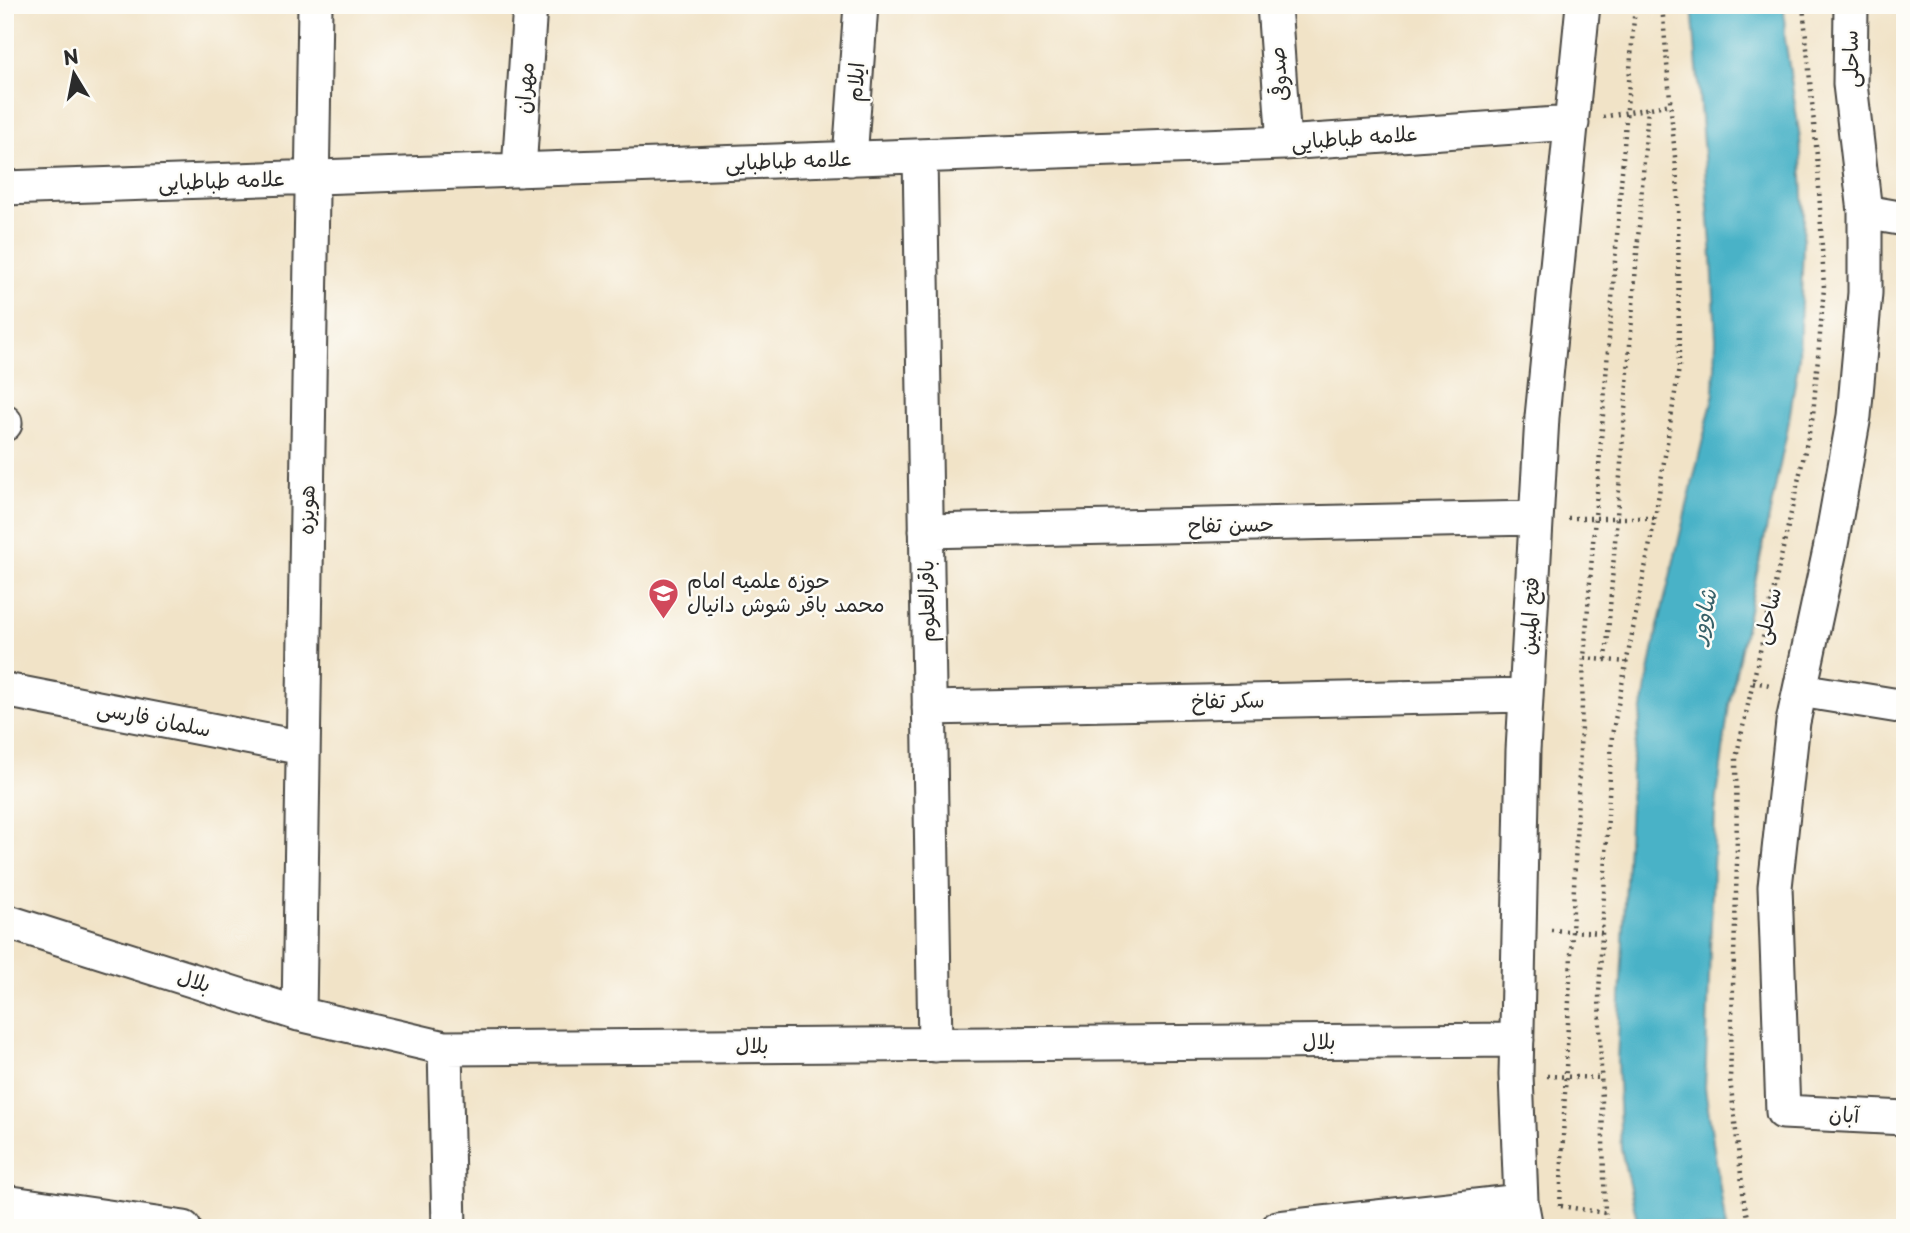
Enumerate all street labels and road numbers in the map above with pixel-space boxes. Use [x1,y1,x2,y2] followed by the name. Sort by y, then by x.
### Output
[1832,30,1866,88] street label: ساحلی
[1259,46,1295,103] street label: صدوقی
[505,61,541,115] street label: مهران
[837,61,873,103] street label: ایلام
[1290,116,1420,156] street label: علامه طباطبایی
[725,141,853,177] street label: علامه طباطبایی
[158,161,286,197] street label: علامه طباطبایی
[289,485,321,535] street label: هویزه
[1188,506,1274,540] street label: حسن تفاح
[908,560,944,642] street label: باقرالعلوم
[1510,576,1546,656] street label: فتح المبین
[1744,584,1788,647] street label: ساحلی
[1191,682,1265,716] street label: سکر تفاخ
[95,690,214,744] street label: سلمان فارسی
[174,959,215,999] street label: بلال
[1302,1024,1336,1056] street label: بلال
[735,1028,769,1060] street label: بلال
[1828,1096,1861,1130] street label: آبان

